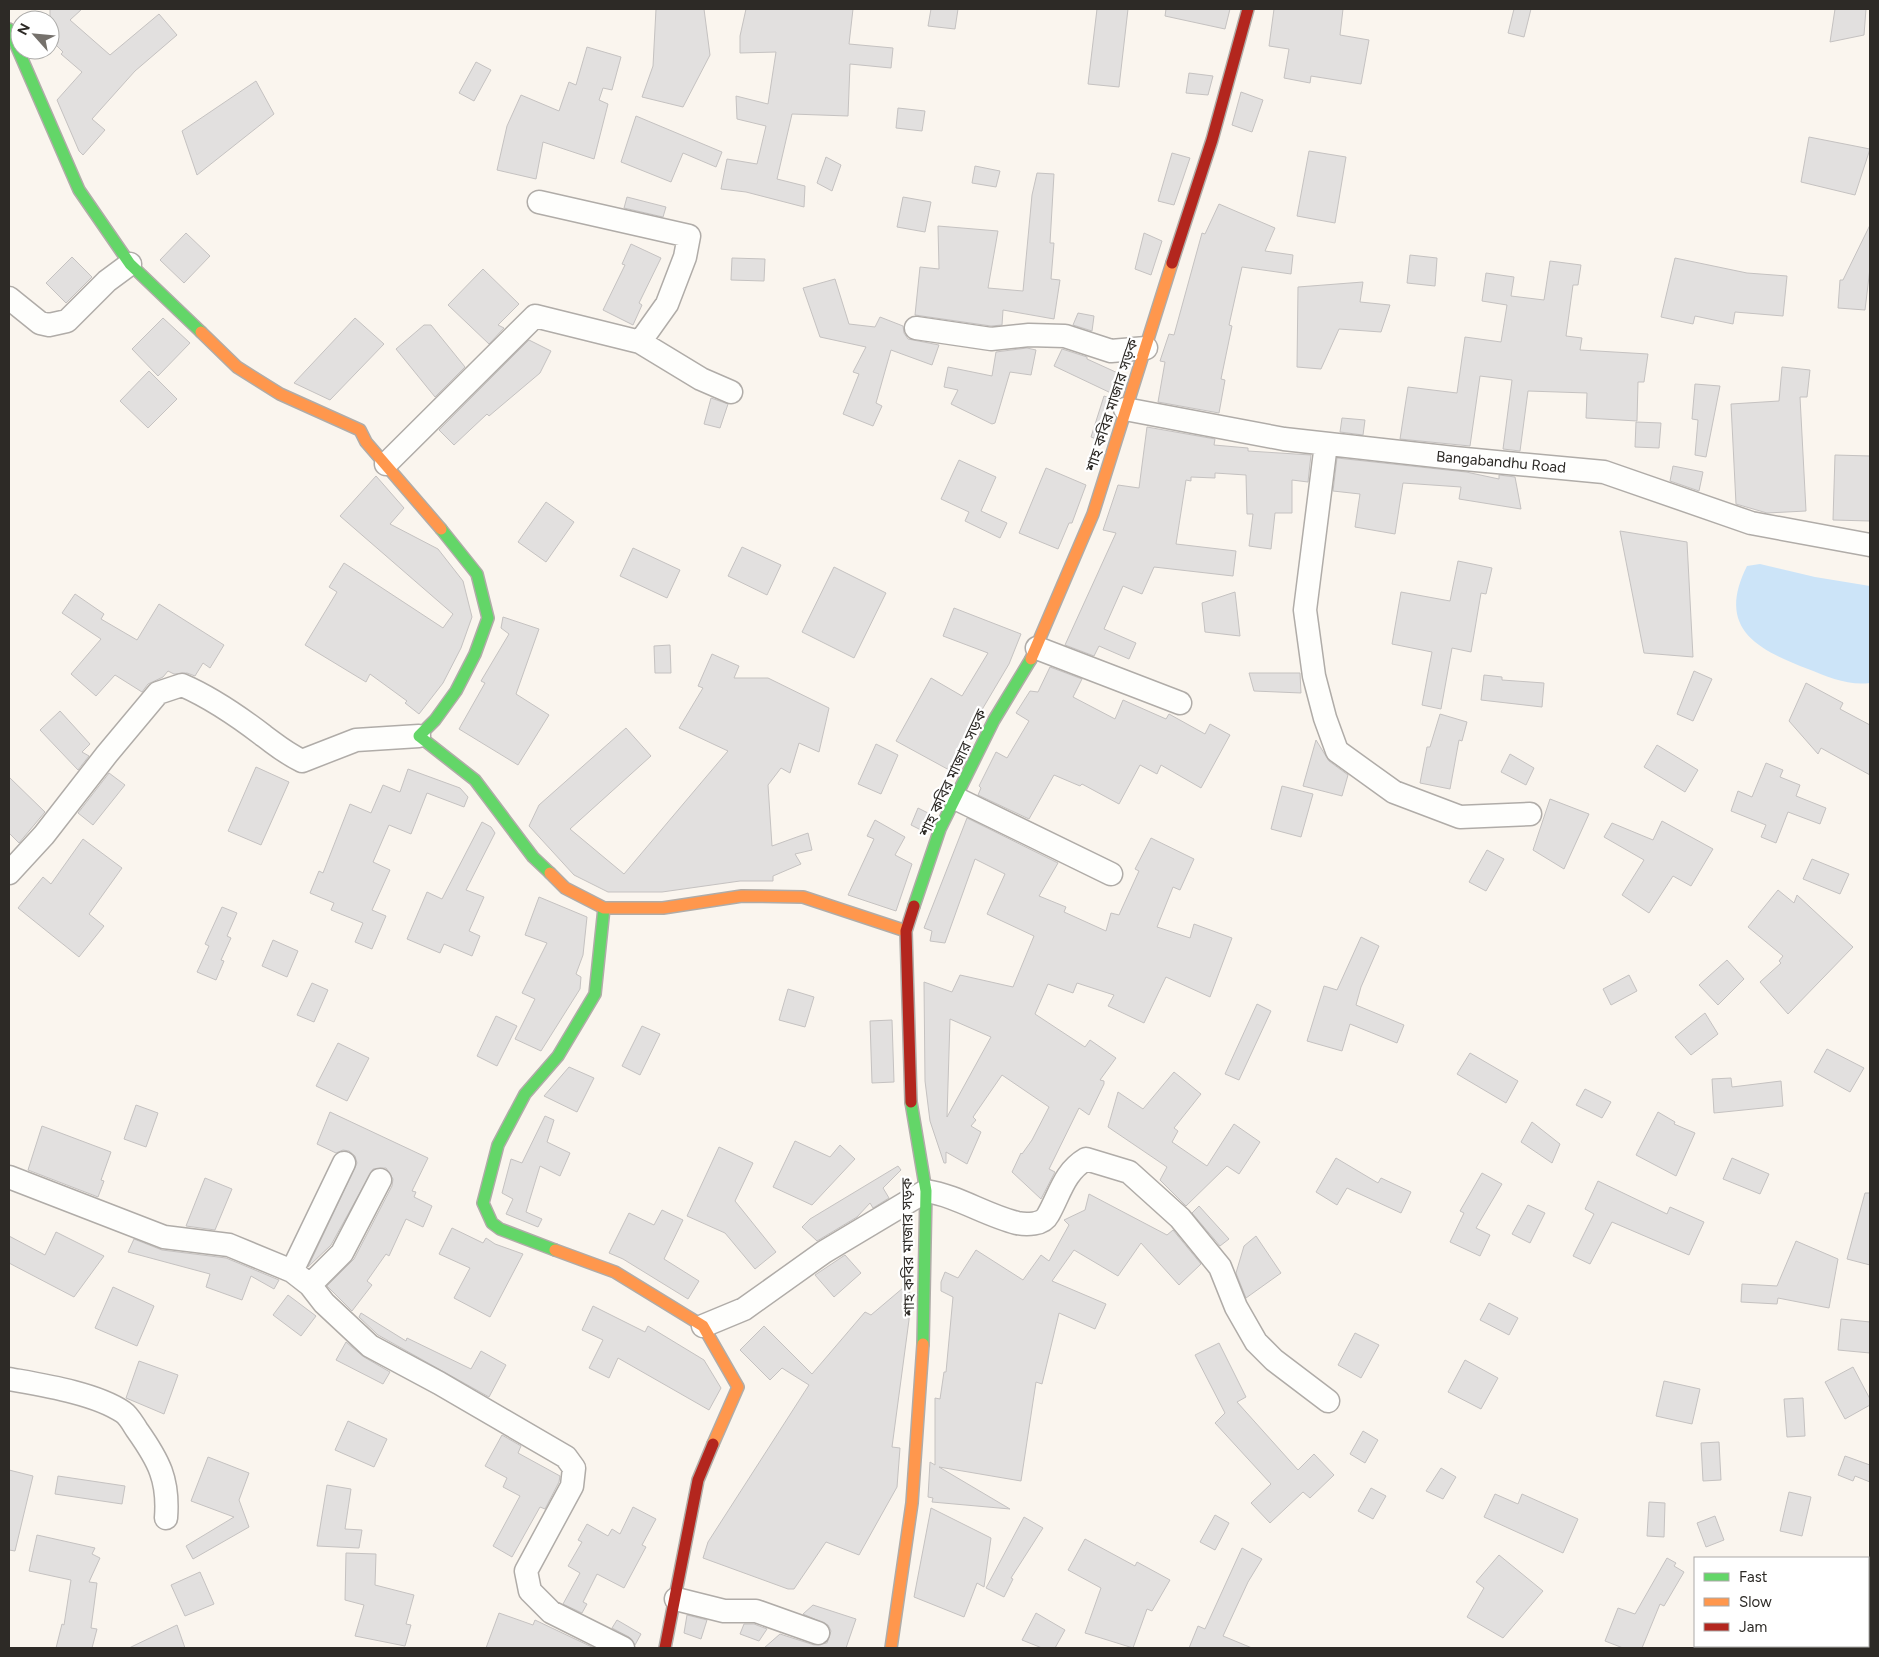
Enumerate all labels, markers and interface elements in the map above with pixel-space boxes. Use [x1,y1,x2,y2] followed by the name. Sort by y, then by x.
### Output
[10,10,60,60] north arrow
[14,21,34,38] text: N
[1082,336,1142,475] street label: শাহ কবির মাজার সড়ক
[1435,447,1567,477] street label: Bangabandhu Road
[915,706,991,840] street label: শাহ কবির মাজার সড়ক
[898,1177,918,1317] street label: শাহ কবির মাজার সড়ক
[1694,1557,1869,1647] legend
[1739,1568,1768,1586] text: Fast
[1739,1593,1772,1611] text: Slow
[1739,1618,1767,1636] text: Jam

